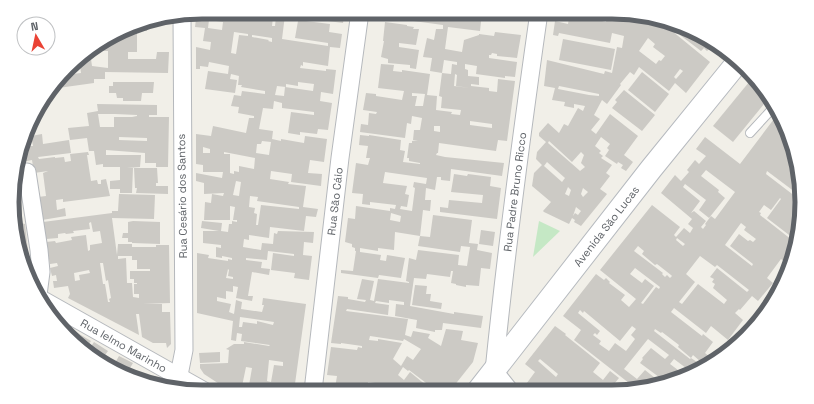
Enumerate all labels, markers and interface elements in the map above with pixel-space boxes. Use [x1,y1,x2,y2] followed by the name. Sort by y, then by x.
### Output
[16,16,56,56] north arrow
[30,19,39,34] text: N
[500,131,529,252] street label: Rua Padre Bruno Ricco
[174,133,190,258] street label: Rua Cesário dos Santos
[324,166,346,236] street label: Rua São Cáio
[571,183,642,269] street label: Avenida São Lucas
[78,316,170,376] street label: Rua Ielmo Marinho

